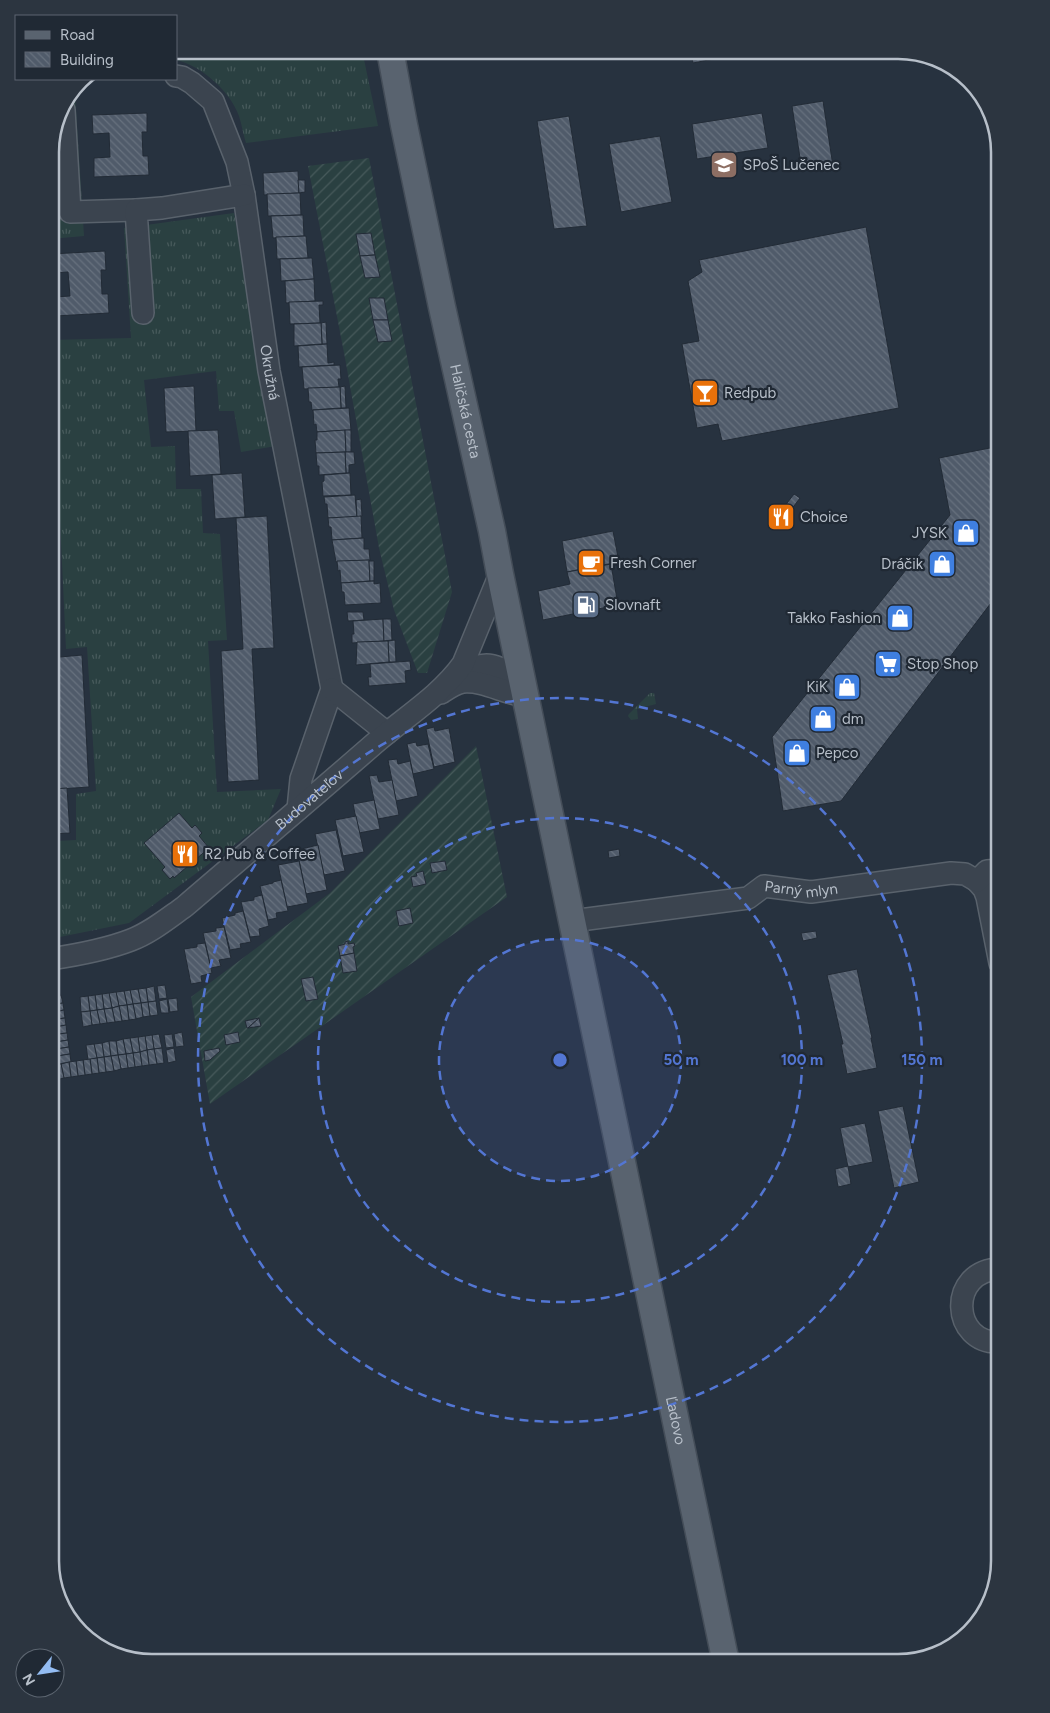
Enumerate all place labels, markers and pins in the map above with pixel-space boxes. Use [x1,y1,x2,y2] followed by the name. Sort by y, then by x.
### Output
[709,150,739,180] school or university icon: SPoŠ Lučenec
[743,156,840,174] place label: SPoŠ Lučenec
[690,378,720,408] bar icon: Redpub
[724,384,777,402] place label: Redpub
[766,502,796,532] restaurant icon: Choice
[800,508,848,526] place label: Choice
[951,518,981,548] shop icon: JYSK
[912,524,948,542] place label: JYSK
[576,548,606,578] cafe icon: Fresh Corner
[927,549,957,579] shop icon: Dráčik
[610,554,697,572] place label: Fresh Corner
[881,555,924,573] place label: Dráčik
[571,590,601,620] fuel station icon: Slovnaft
[605,596,661,614] place label: Slovnaft
[885,603,915,633] shop icon: Takko Fashion
[788,609,881,627] place label: Takko Fashion
[873,649,903,679] supermarket icon: Stop Shop
[907,655,978,673] place label: Stop Shop
[832,672,862,702] shop icon: KiK
[806,678,829,696] place label: KiK
[808,704,838,734] shop icon: dm
[842,710,864,728] place label: dm
[782,738,812,768] shop icon: Pepco
[816,744,859,762] place label: Pepco
[170,839,200,869] restaurant icon: R2 Pub & Coffee
[204,845,315,863] place label: R2 Pub & Coffee
[551,1051,569,1069] centre of rings

